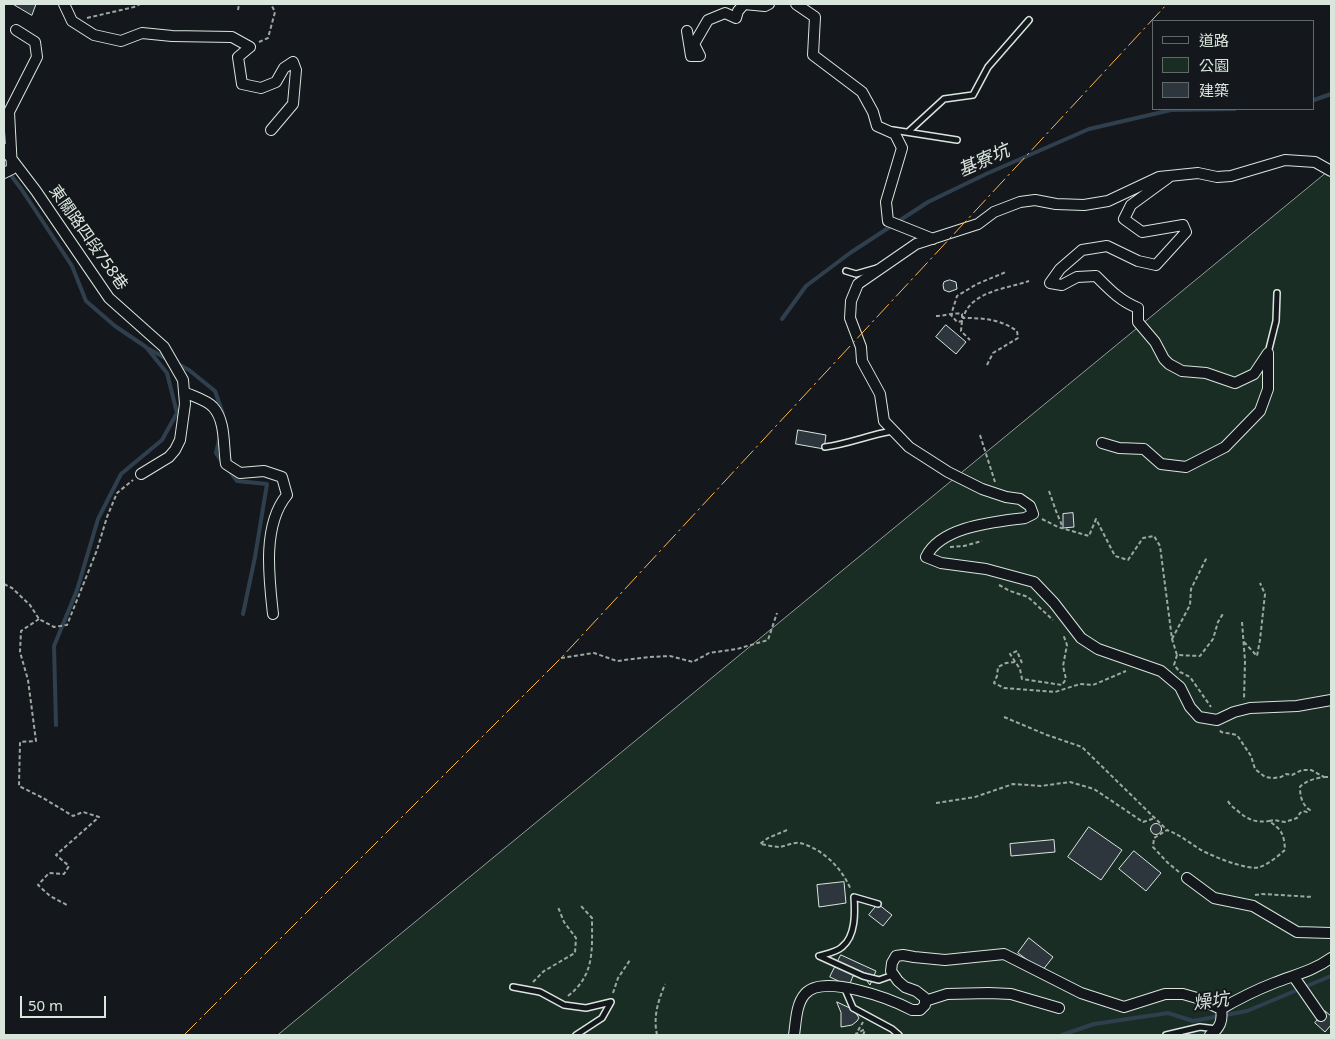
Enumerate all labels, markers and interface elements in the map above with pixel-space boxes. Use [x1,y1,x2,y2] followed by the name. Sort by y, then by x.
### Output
[1152,20,1315,110] legend
[1199,30,1229,50] text: 道路
[1199,55,1229,75] text: 公園
[1199,80,1229,100] text: 建築
[955,140,1013,182] water label: 基寮坑
[45,182,131,294] street label: 東關路四段758巷
[22,986,109,1018] scale bar
[1192,989,1230,1015] water label: 燥坑
[28,995,63,1015] text: 50 m

